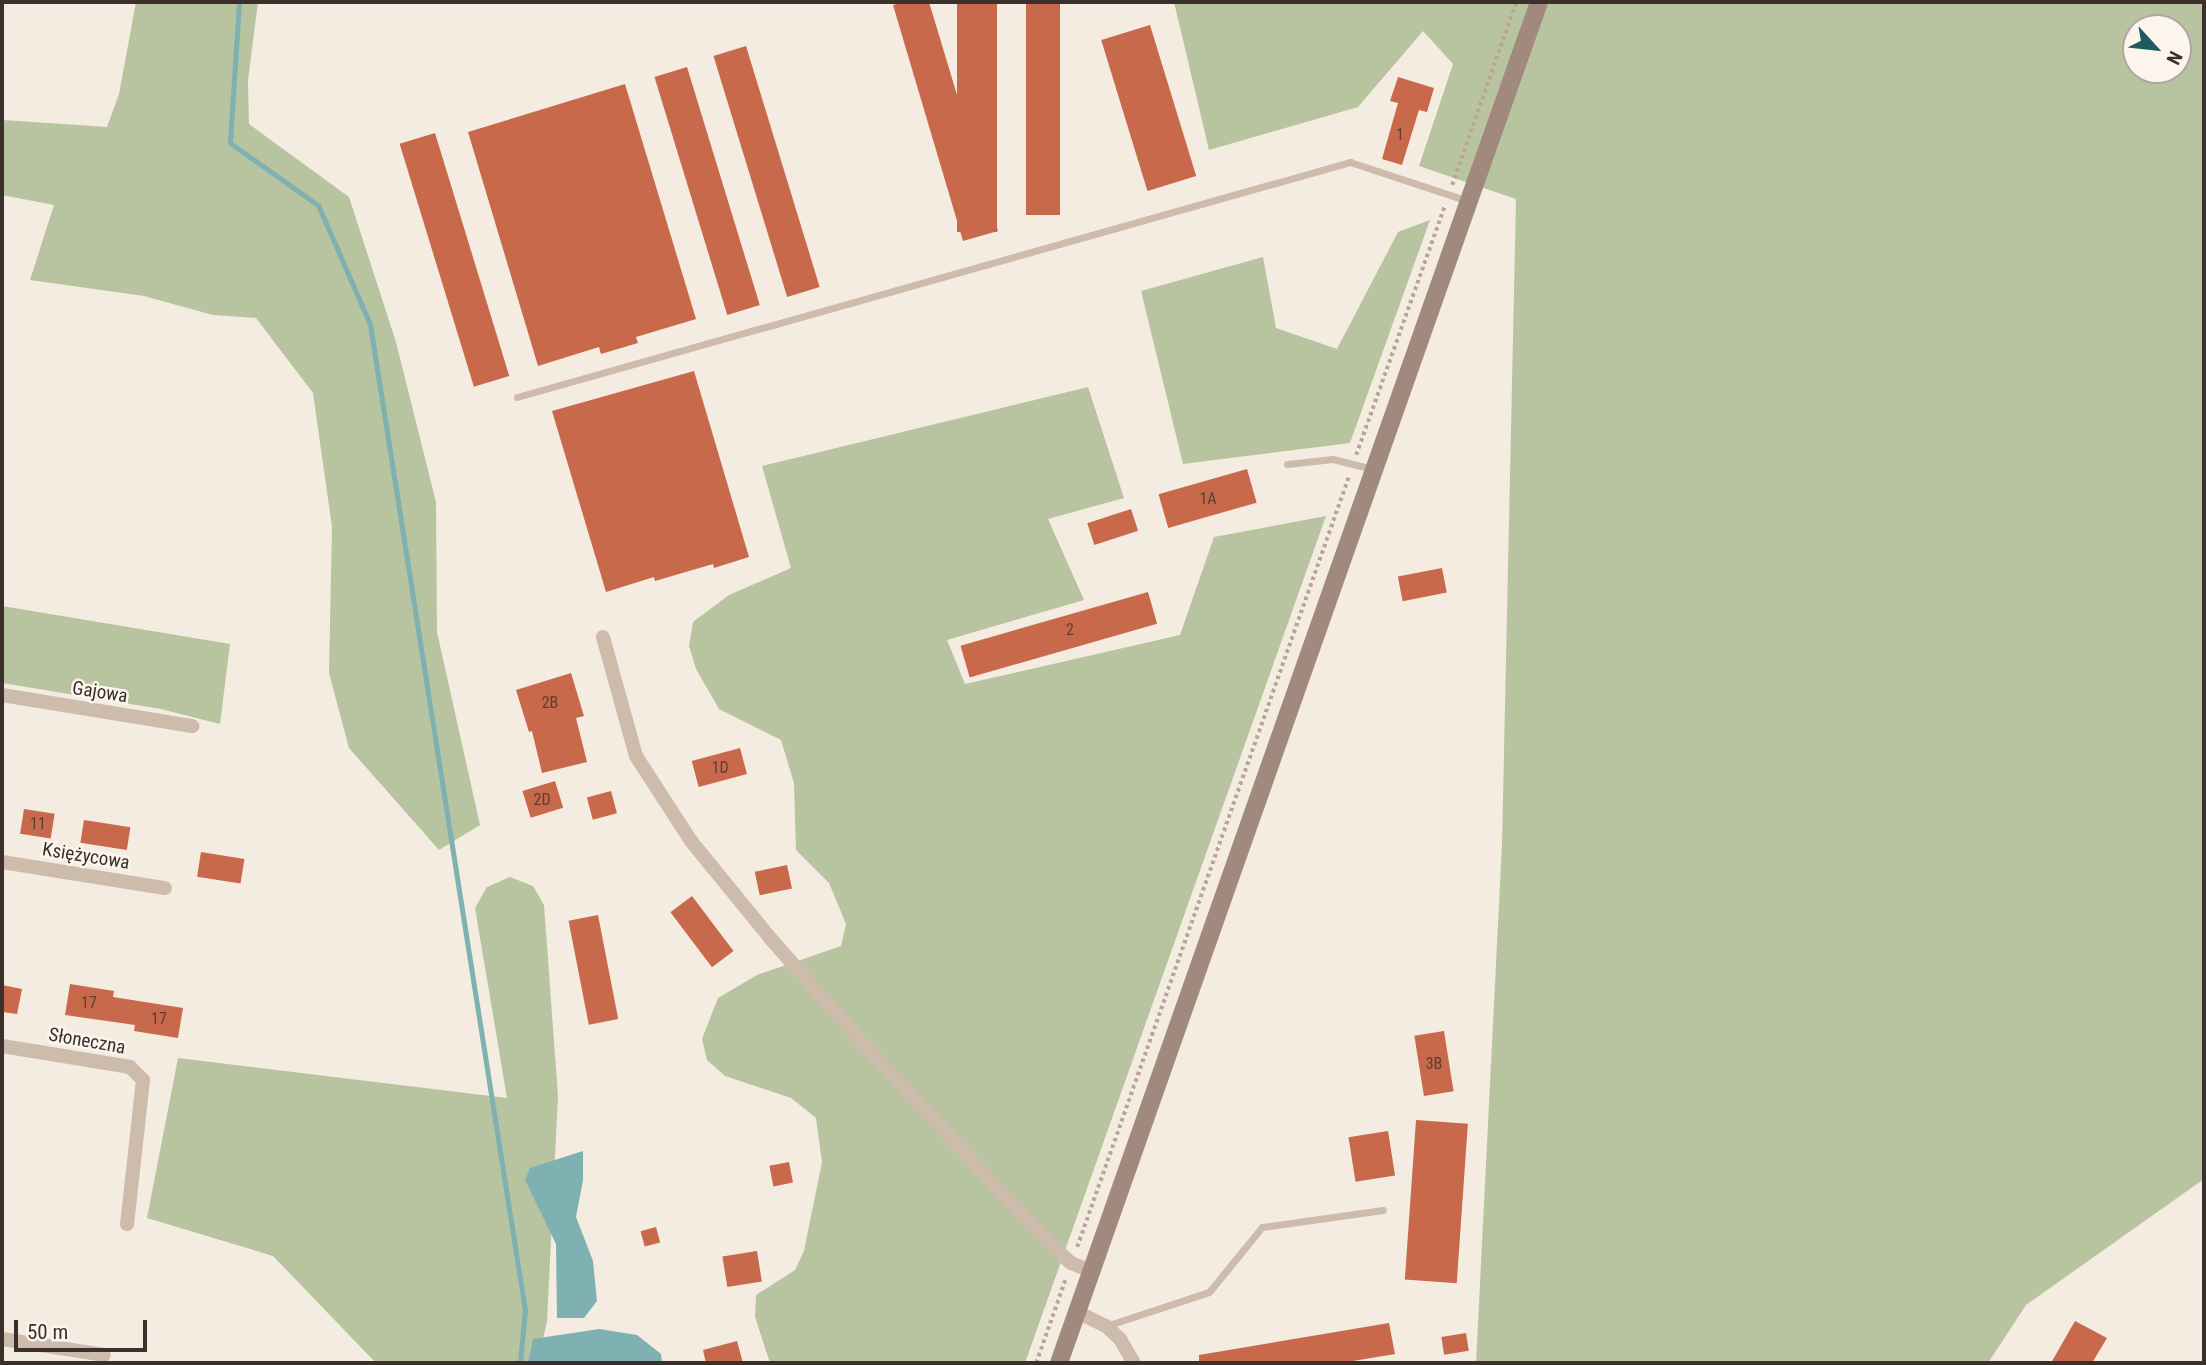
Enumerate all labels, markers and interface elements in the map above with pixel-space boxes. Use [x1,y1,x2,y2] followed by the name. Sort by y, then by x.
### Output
[2122,14,2192,84] north arrow
[2161,47,2187,68] text: N
[1396,125,1404,145] house number: 1
[1199,489,1217,509] house number: 1A
[1066,620,1074,640] house number: 2
[71,676,129,708] street label: Gajowa
[542,693,558,713] house number: 2B
[711,758,729,778] house number: 1D
[533,790,551,810] house number: 2D
[30,814,46,834] house number: 11
[41,838,131,874] street label: Księżycowa
[81,993,97,1013] house number: 17
[151,1009,167,1029] house number: 17
[47,1023,127,1059] street label: Słoneczna
[1426,1054,1442,1074] house number: 3B
[18,1306,150,1350] scale bar
[27,1320,68,1344] text: 50 m

